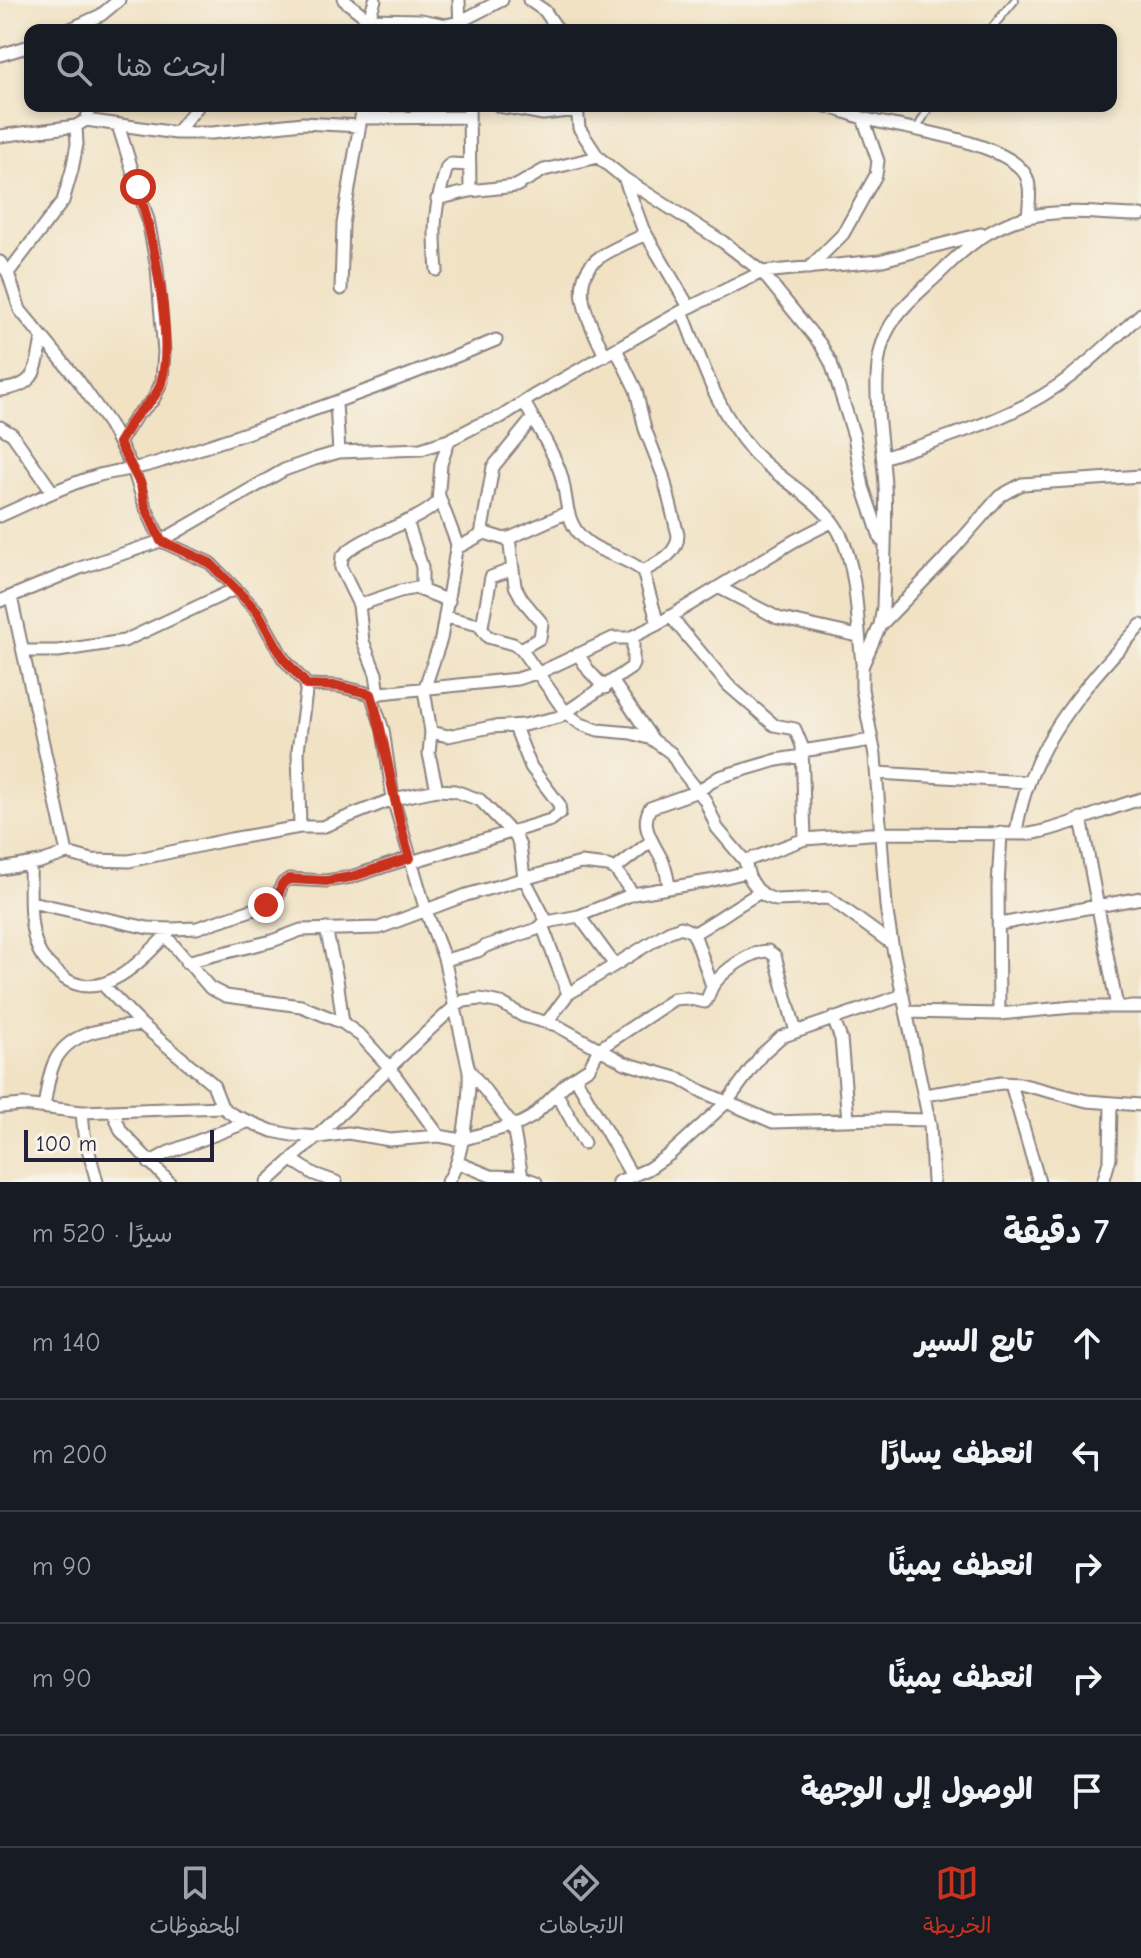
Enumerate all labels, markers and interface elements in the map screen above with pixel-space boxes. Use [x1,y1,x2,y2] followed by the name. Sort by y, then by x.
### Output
[24,24,1117,112] search box
[52,46,96,90] icon: search
[116,49,226,84] text: ابحث هنا
[120,169,156,205] route start
[248,887,284,923] route end
[24,1126,214,1162] scale bar
[36,1131,97,1157] text: 100 m
[1003,1212,1109,1252] text: 7 دقيقة
[32,1219,173,1249] text: سيرًا · 520 m
[1065,1321,1109,1365] icon: ahead
[915,1324,1033,1359] text: تابع السير
[32,1328,101,1358] text: 140 m
[1065,1433,1109,1477] icon: left
[881,1436,1033,1471] text: انعطف يسارًا
[32,1440,107,1470] text: 200 m
[1065,1545,1109,1589] icon: right
[888,1548,1033,1583] text: انعطف يمينًا
[32,1552,92,1582] text: 90 m
[1065,1657,1109,1701] icon: right
[888,1660,1033,1695] text: انعطف يمينًا
[32,1664,92,1694] text: 90 m
[1065,1769,1109,1813] icon: arrive
[801,1772,1033,1807] text: الوصول إلى الوجهة
[149,1861,240,1945] tab: المحفوظات
[539,1861,624,1945] tab: الاتجاهات
[923,1861,992,1945] tab: الخريطة

